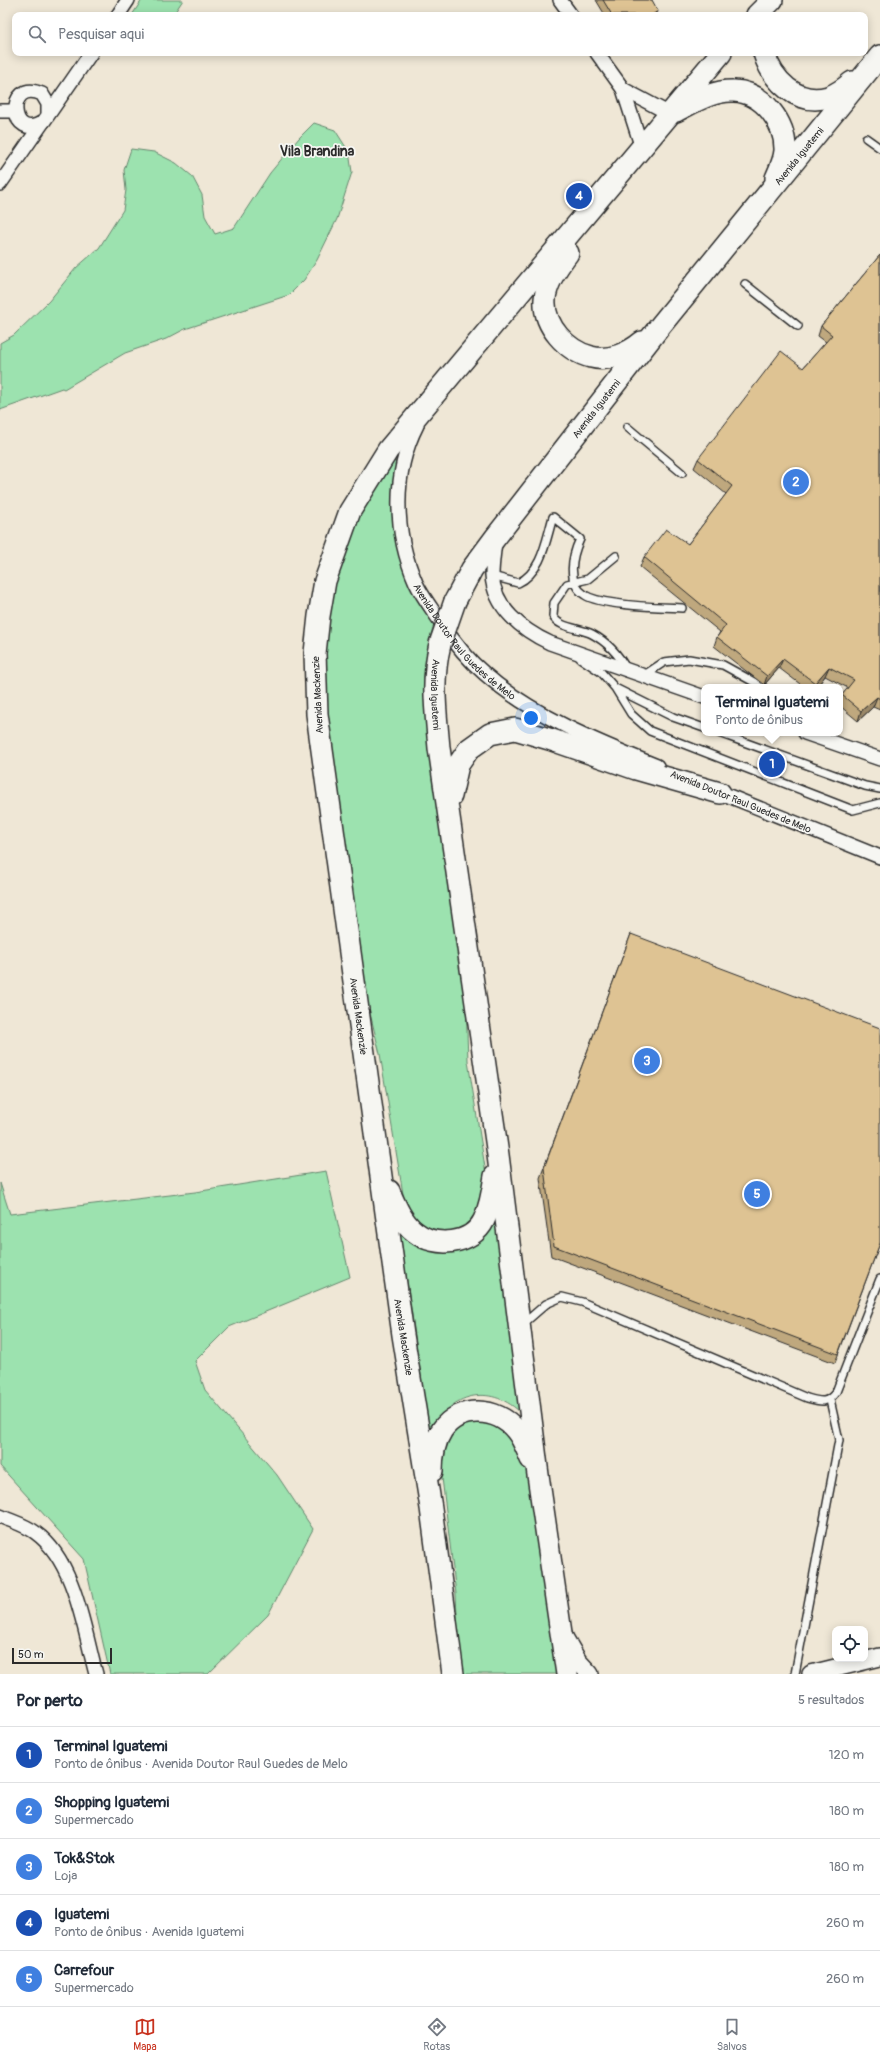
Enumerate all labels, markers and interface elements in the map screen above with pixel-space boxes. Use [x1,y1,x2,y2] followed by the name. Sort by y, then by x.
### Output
[12,12,868,56] search box
[26,23,48,45] icon: search
[58,25,144,44] text: Pesquisar aqui
[772,125,827,188] street label: Avenida Iguatemi
[280,143,355,160] district label: Vila Brandina
[566,181,592,211] pin: 4
[570,377,623,441] street label: Avenida Iguatemi
[783,467,809,497] pin: 2
[410,582,518,703] street label: Avenida Doutor Raul Guedes de Melo
[310,656,326,734] street label: Avenida Mackenzie
[428,658,442,731] street label: Avenida Iguatemi
[701,684,843,736] popup
[715,693,829,712] text: Terminal Iguatemi
[521,708,541,728] your location
[715,712,803,728] text: Ponto de ônibus
[759,749,785,779] pin: 1
[668,768,813,836] street label: Avenida Doutor Raul Guedes de Melo
[347,977,369,1056] street label: Avenida Mackenzie
[634,1046,660,1076] pin: 3
[744,1179,770,1209] pin: 5
[391,1298,415,1377] street label: Avenida Mackenzie
[832,1626,868,1662] map controls
[832,1626,868,1662] button: locate
[12,1646,112,1665] scale bar
[18,1648,44,1661] text: 50 m
[16,1690,83,1711] text: Por perto
[798,1692,864,1708] text: 5 resultados
[54,1737,167,1756] text: Terminal Iguatemi
[26,1747,32,1763] text: 1
[828,1747,864,1763] text: 120 m
[54,1756,348,1772] text: Ponto de ônibus · Avenida Doutor Raul Guedes de Melo
[54,1793,169,1812] text: Shopping Iguatemi
[25,1803,33,1819] text: 2
[829,1803,864,1819] text: 180 m
[54,1812,134,1828] text: Supermercado
[54,1849,114,1868] text: Tok&Stok
[25,1859,33,1875] text: 3
[829,1859,864,1875] text: 180 m
[54,1868,77,1884] text: Loja
[54,1905,109,1924] text: Iguatemi
[25,1915,33,1931] text: 4
[826,1915,864,1931] text: 260 m
[54,1924,244,1940] text: Ponto de ônibus · Avenida Iguatemi
[54,1961,114,1980] text: Carrefour
[25,1971,33,1987] text: 5
[826,1971,864,1987] text: 260 m
[54,1980,134,1996] text: Supermercado
[133,2016,157,2053] tab: Mapa
[423,2016,450,2053] tab: Rotas
[717,2016,747,2053] tab: Salvos

